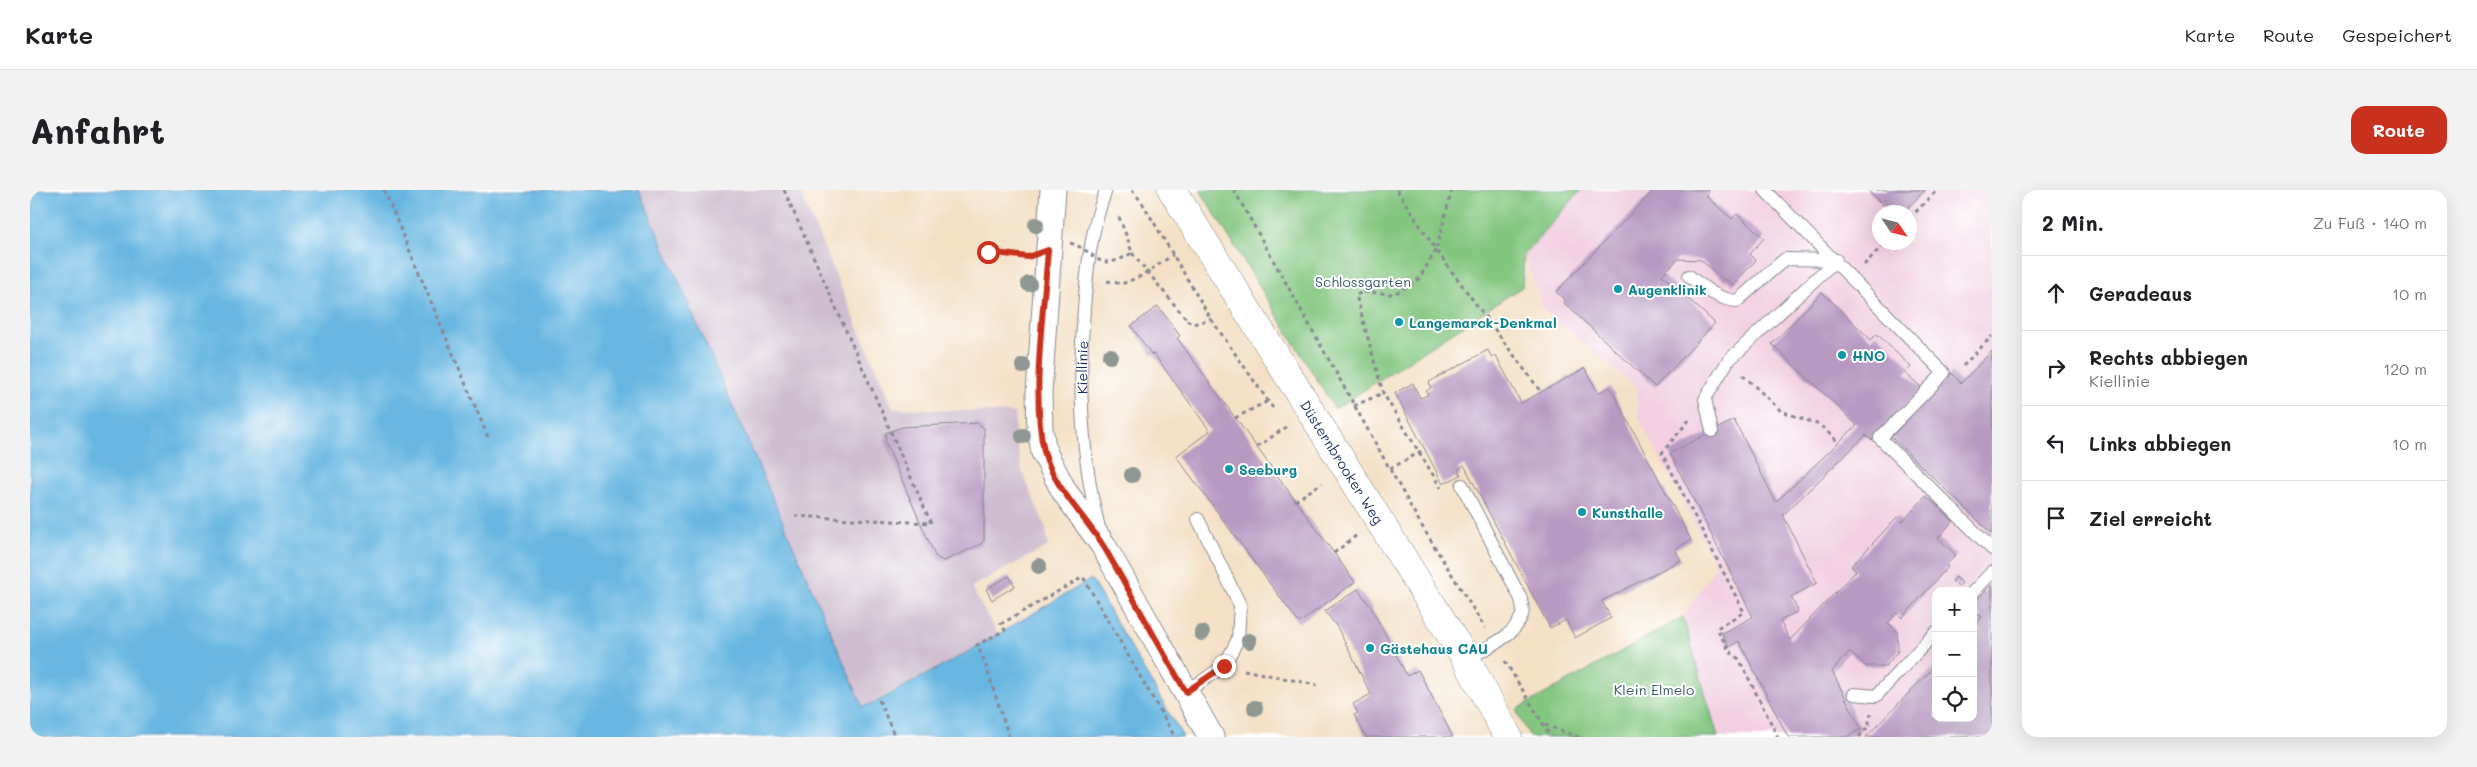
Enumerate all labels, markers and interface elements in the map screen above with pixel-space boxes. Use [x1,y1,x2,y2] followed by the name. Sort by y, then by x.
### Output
[25,19,93,50] text: Karte
[2185,23,2235,47] text: Karte
[2263,23,2314,47] text: Route
[2342,23,2452,47] text: Gespeichert
[2351,106,2447,154] button: Route
[30,107,165,153] text: Anfahrt
[1872,205,1917,250] north arrow
[2042,209,2104,236] text: 2 Min.
[2313,212,2427,233] text: Zu Fuß · 140 m
[977,241,1000,264] route start
[1315,272,1411,291] park label: Schlossgarten
[2042,279,2070,307] icon: ahead
[1628,280,1707,299] place label: Augenklinik
[2089,281,2192,306] text: Geradeaus
[1612,283,1624,295] marker: Augenklinik
[2392,283,2427,304] text: 10 m
[1409,313,1557,332] place label: Langemarck-Denkmal
[1393,316,1405,328] marker: Langemarck-Denkmal
[1072,340,1091,394] street label: Kiellinie
[2089,345,2248,370] text: Rechts abbiegen
[1852,346,1885,365] place label: HNO
[1836,349,1848,361] marker: HNO
[2042,354,2070,382] icon: right
[2383,358,2427,379] text: 120 m
[2089,370,2150,391] text: Kiellinie
[1296,396,1389,528] street label: Düsternbrooker Weg
[2042,429,2070,457] icon: left
[2089,431,2231,456] text: Links abbiegen
[2392,433,2427,454] text: 10 m
[1239,460,1297,479] place label: Seeburg
[1223,463,1235,475] marker: Seeburg
[1592,503,1663,522] place label: Kunsthalle
[2042,504,2070,532] icon: arrive
[1576,506,1588,518] marker: Kunsthalle
[2089,506,2212,531] text: Ziel erreicht
[1932,587,1977,722] map controls
[1932,587,1977,632] button: +
[1932,632,1977,677] button: −
[1380,639,1488,658] place label: Gästehaus CAU
[1364,642,1376,654] marker: Gästehaus CAU
[1213,655,1236,678] route end
[1932,677,1977,722] button: locate
[1614,680,1694,699] park label: Klein Elmelo

